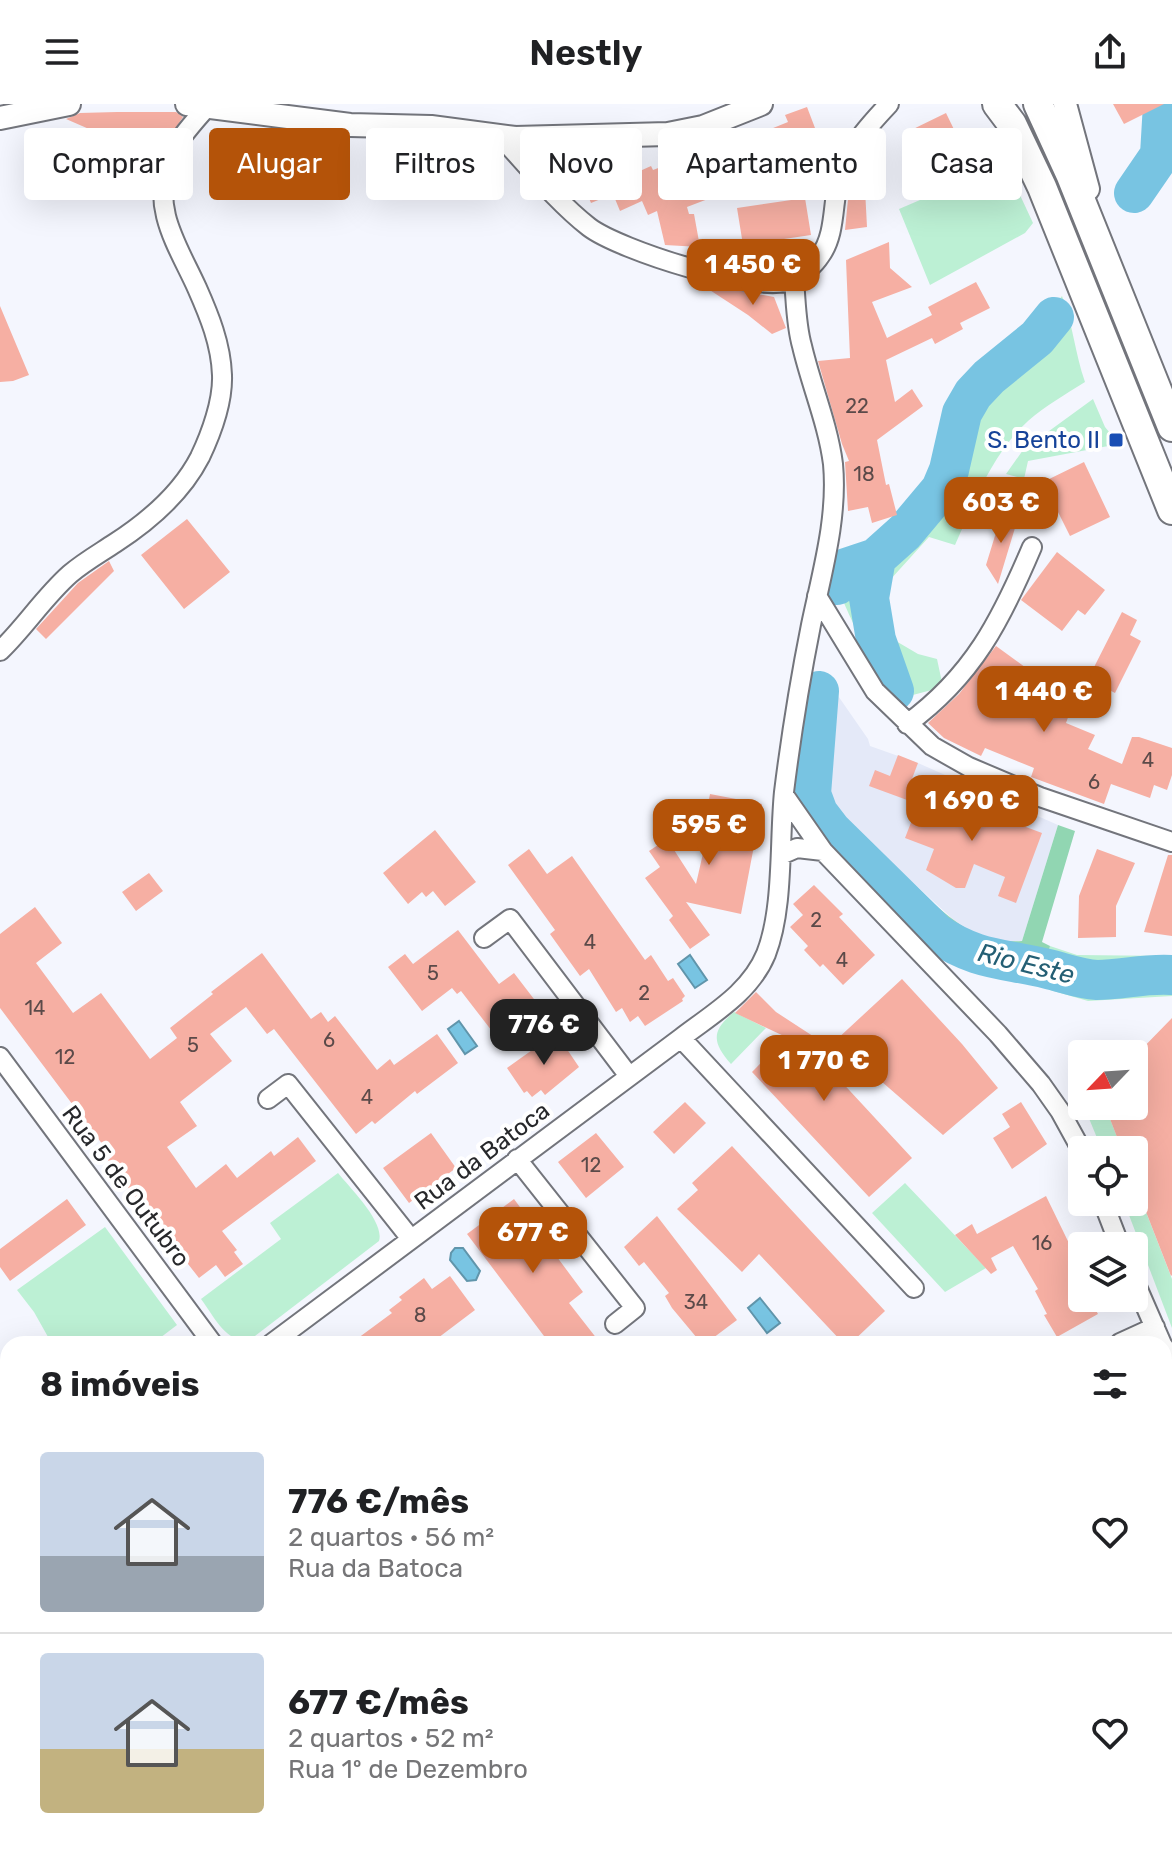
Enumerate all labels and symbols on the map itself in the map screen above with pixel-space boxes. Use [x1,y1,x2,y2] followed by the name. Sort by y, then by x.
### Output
[679,239,827,307] pin: 1 450 €
[845,394,869,418] house number: 22
[987,426,1100,454] place label: S. Bento II
[1107,431,1125,449] marker: S. Bento II
[853,462,875,486] house number: 18
[945,477,1057,545] pin: 603 €
[970,666,1118,734] pin: 1 440 €
[1142,748,1154,772] house number: 4
[1088,770,1100,794] house number: 6
[898,775,1046,843] pin: 1 690 €
[653,799,765,867] pin: 595 €
[810,908,822,932] house number: 2
[584,930,596,954] house number: 4
[975,937,1078,991] water label: Rio Este
[836,948,848,972] house number: 4
[427,961,439,985] house number: 5
[638,981,650,1005] house number: 2
[25,996,45,1020] house number: 14
[488,999,600,1067] pin: 776 €
[323,1028,335,1052] house number: 6
[187,1033,199,1057] house number: 5
[750,1035,898,1103] pin: 1 770 €
[1068,1040,1148,1120] north arrow
[55,1045,75,1069] house number: 12
[361,1085,373,1109] house number: 4
[409,1096,555,1216] street label: Rua da Batoca
[56,1100,196,1272] street label: Rua 5 de Outubro
[581,1153,601,1177] house number: 12
[477,1207,589,1275] pin: 677 €
[1032,1231,1052,1255] house number: 16
[684,1290,708,1314] house number: 34
[414,1303,426,1327] house number: 8

